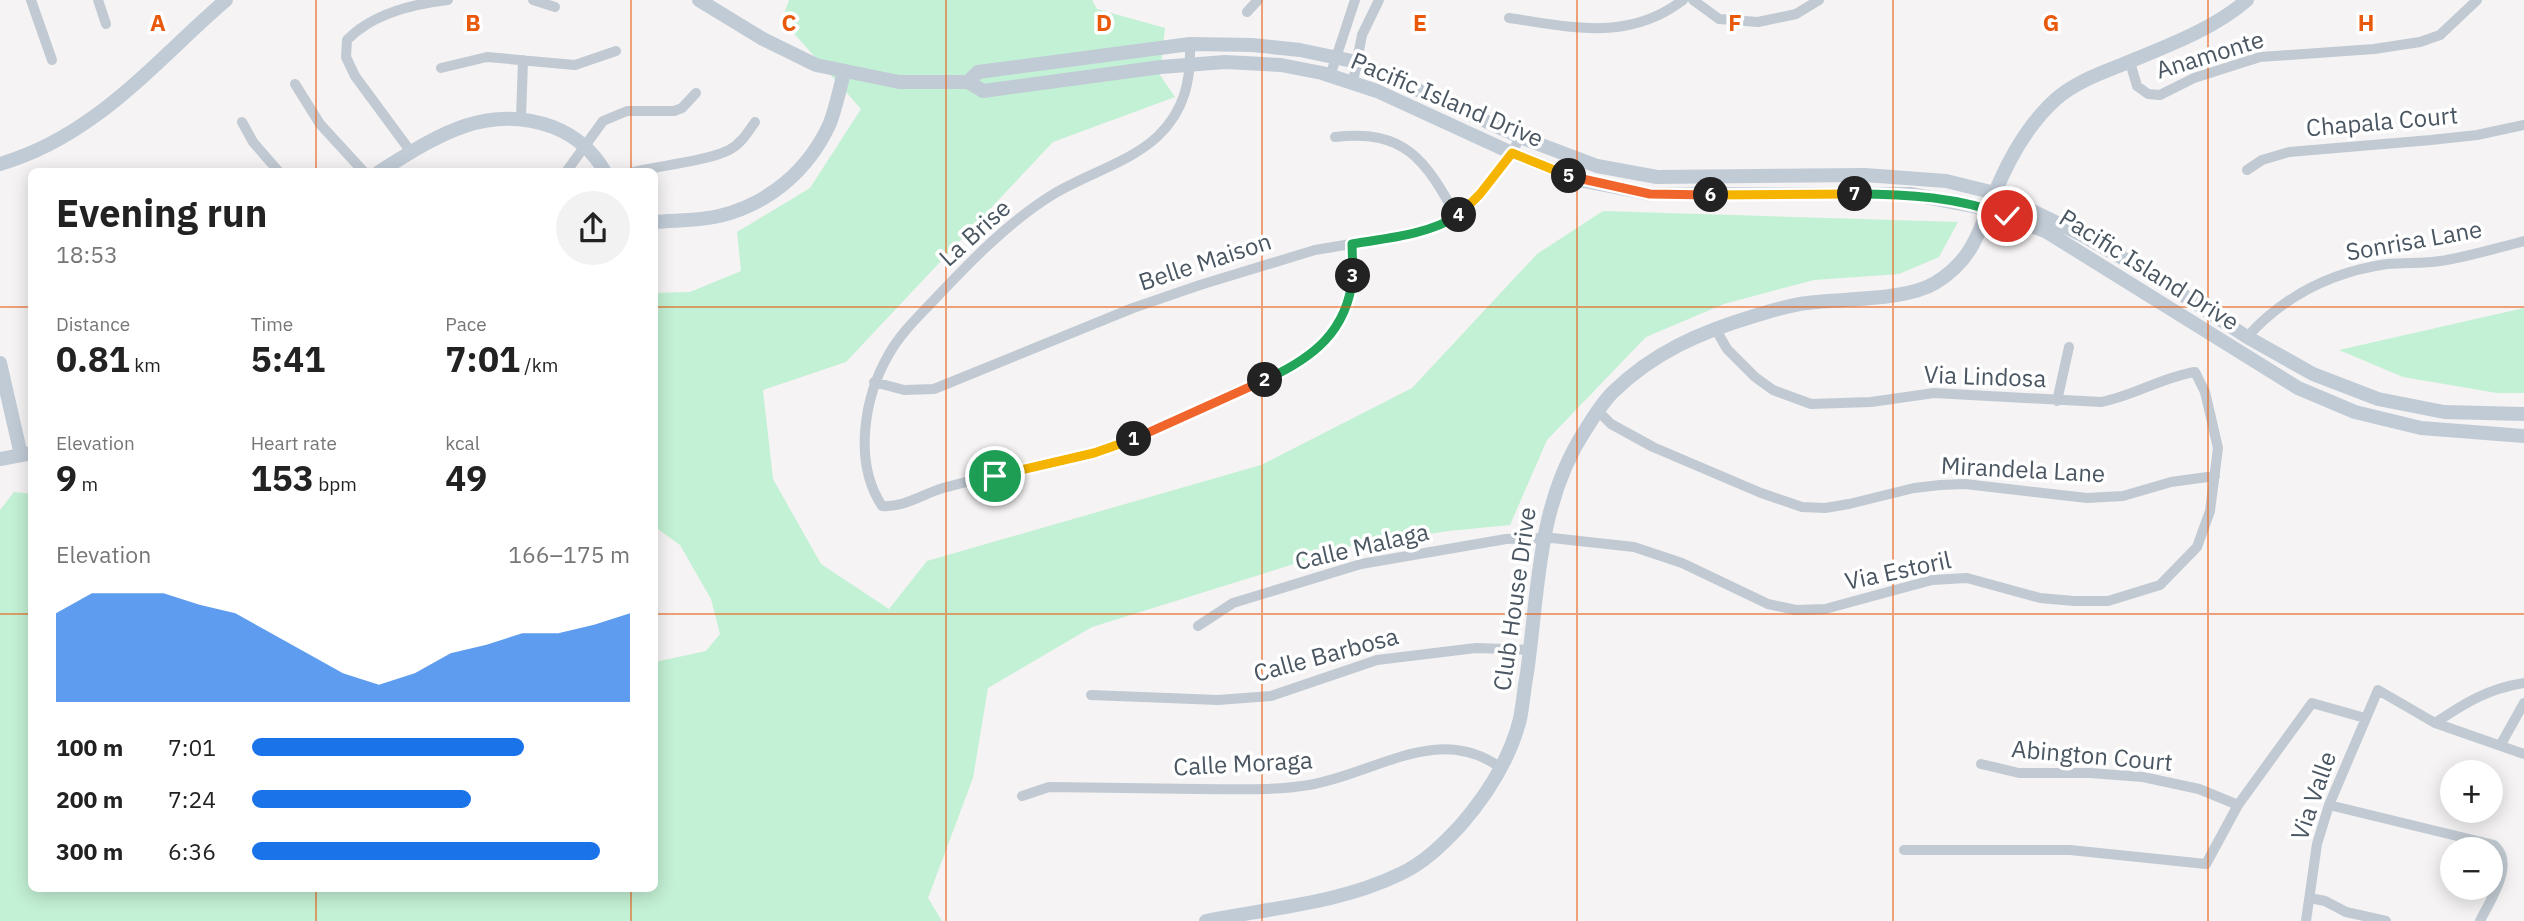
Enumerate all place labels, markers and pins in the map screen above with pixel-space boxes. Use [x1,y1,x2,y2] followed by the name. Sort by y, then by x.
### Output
[1552,158,1586,194] pin: 5
[1838,176,1872,212] pin: 7
[1694,178,1728,212] pin: 6
[1977,186,2037,246] pin
[1442,198,1476,232] pin: 4
[1336,258,1370,294] pin: 3
[1248,362,1282,398] pin: 2
[1116,422,1152,457] pin: 1
[965,446,1025,506] pin

